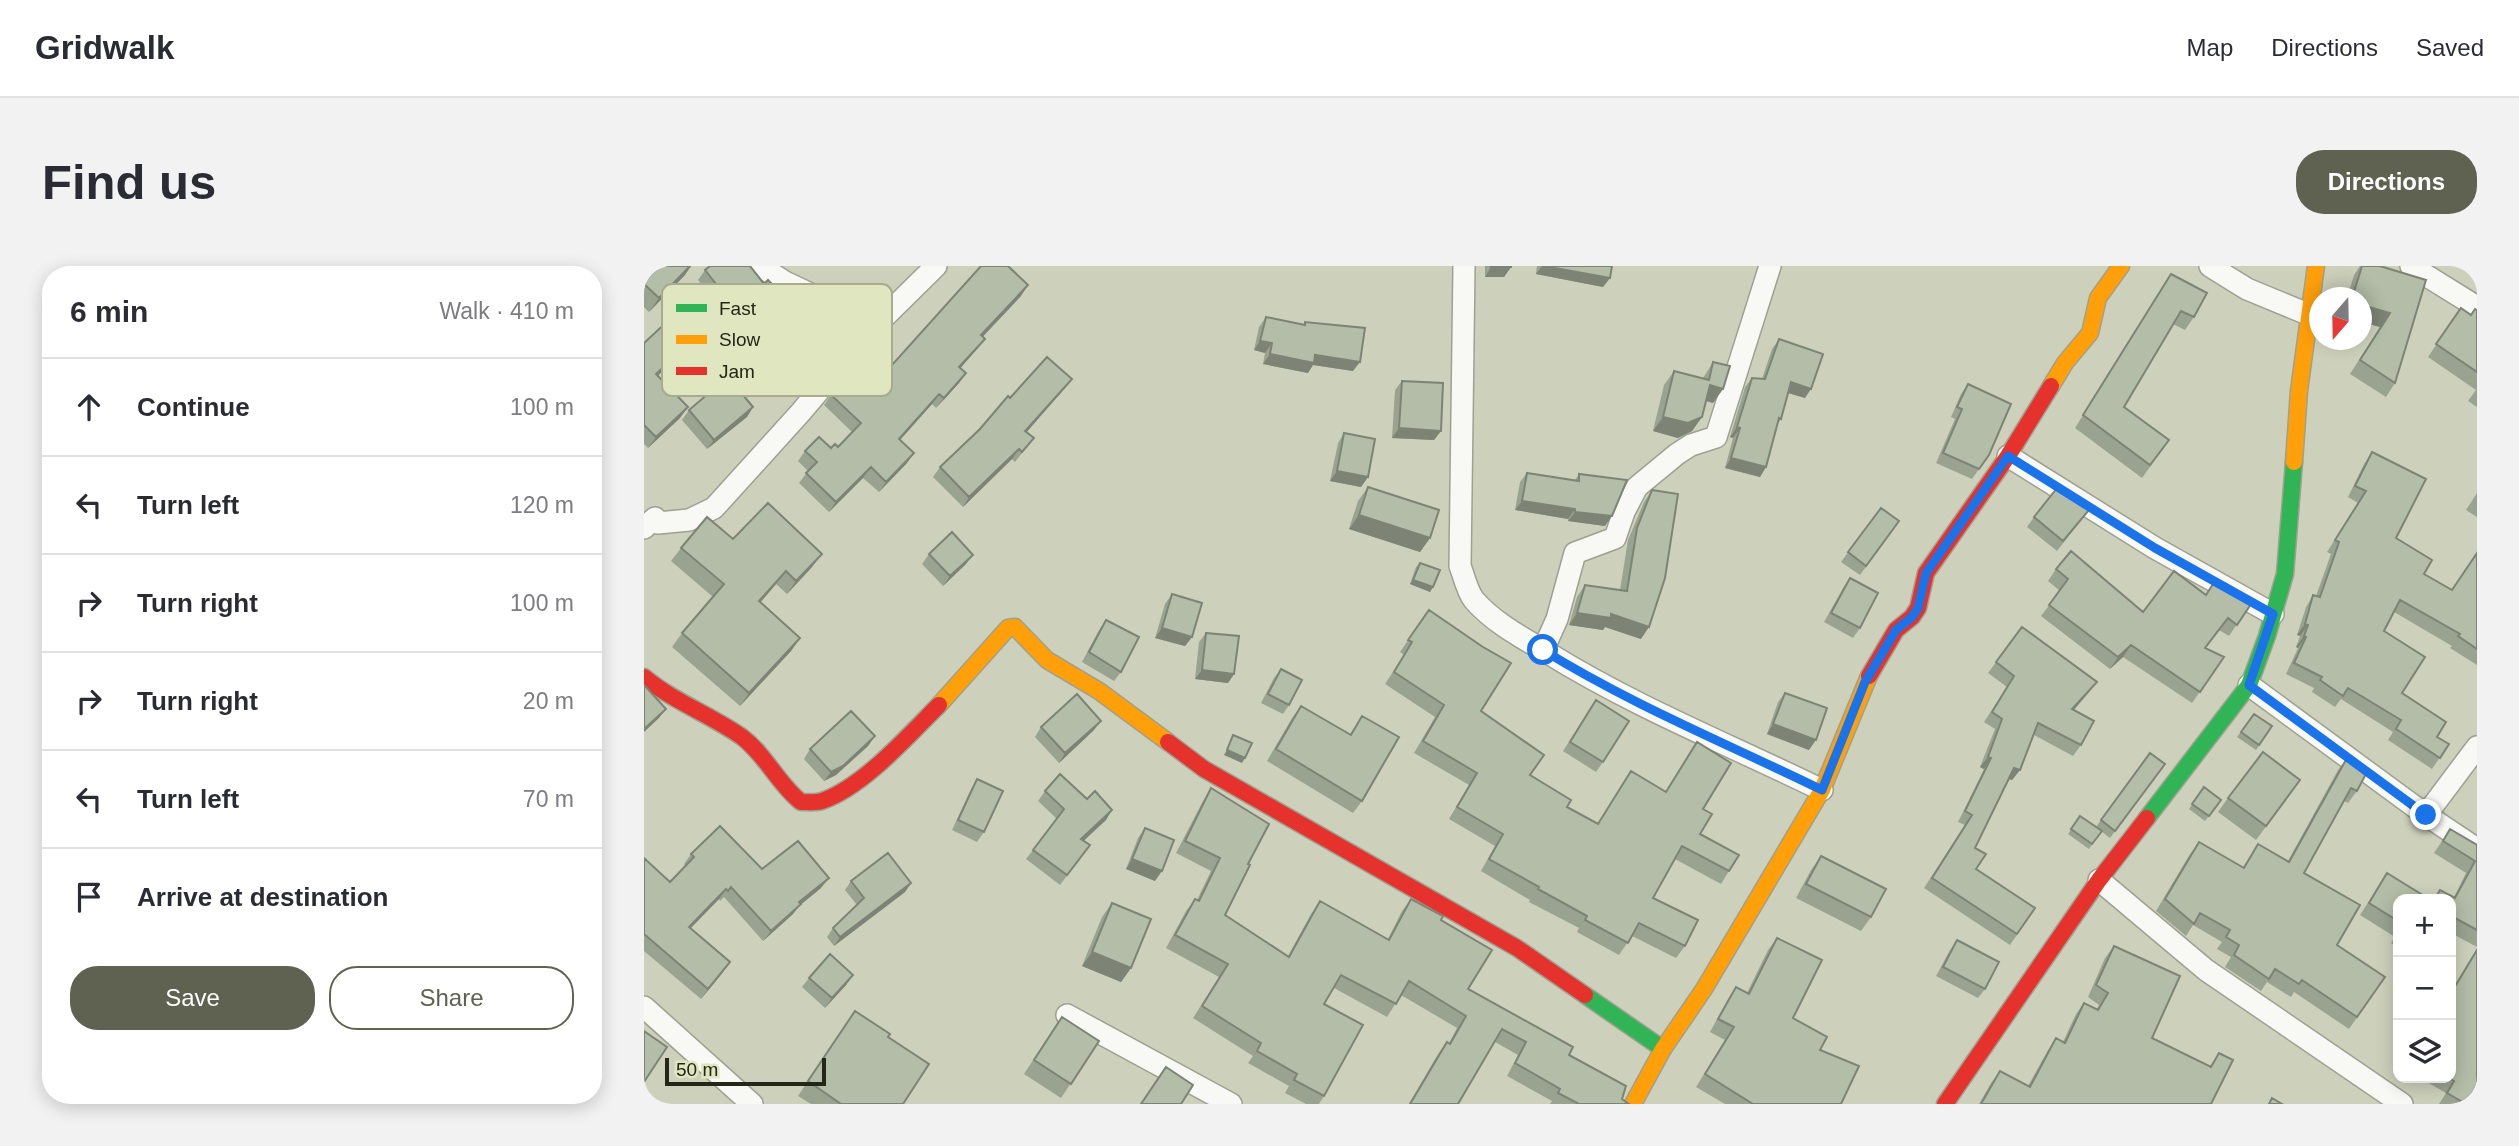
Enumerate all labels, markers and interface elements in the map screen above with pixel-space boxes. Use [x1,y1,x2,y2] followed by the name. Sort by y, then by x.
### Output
[35,29,174,66] text: Gridwalk
[2187,34,2233,61] text: Map
[2271,34,2378,61] text: Directions
[2416,34,2484,61] text: Saved
[2296,150,2477,214] button: Directions
[42,155,216,209] text: Find us
[662,284,892,396] legend
[2309,287,2372,350] north arrow
[70,295,148,328] text: 6 min
[439,298,574,324] text: Walk · 410 m
[719,298,757,319] text: Fast
[719,329,760,350] text: Slow
[719,361,755,382] text: Jam
[70,388,108,426] icon: ahead
[137,392,250,422] text: Continue
[510,394,574,420] text: 100 m
[70,486,108,524] icon: left
[137,490,239,520] text: Turn left
[510,492,574,518] text: 120 m
[70,584,108,622] icon: right
[137,588,258,618] text: Turn right
[510,590,574,616] text: 100 m
[1527,634,1558,665] route start
[70,682,108,720] icon: right
[137,686,258,716] text: Turn right
[523,688,574,714] text: 20 m
[70,780,108,818] icon: left
[137,784,239,814] text: Turn left
[523,786,574,812] text: 70 m
[2410,799,2441,830] route end
[70,878,108,916] icon: arrive
[137,882,388,912] text: Arrive at destination
[2393,894,2456,1083] map controls
[2393,894,2456,957] button: +
[2393,957,2456,1020] button: −
[70,966,315,1030] button: Save
[329,966,574,1030] button: Share
[2393,1020,2456,1083] button: layers
[665,1055,826,1087] scale bar
[676,1059,718,1080] text: 50 m

